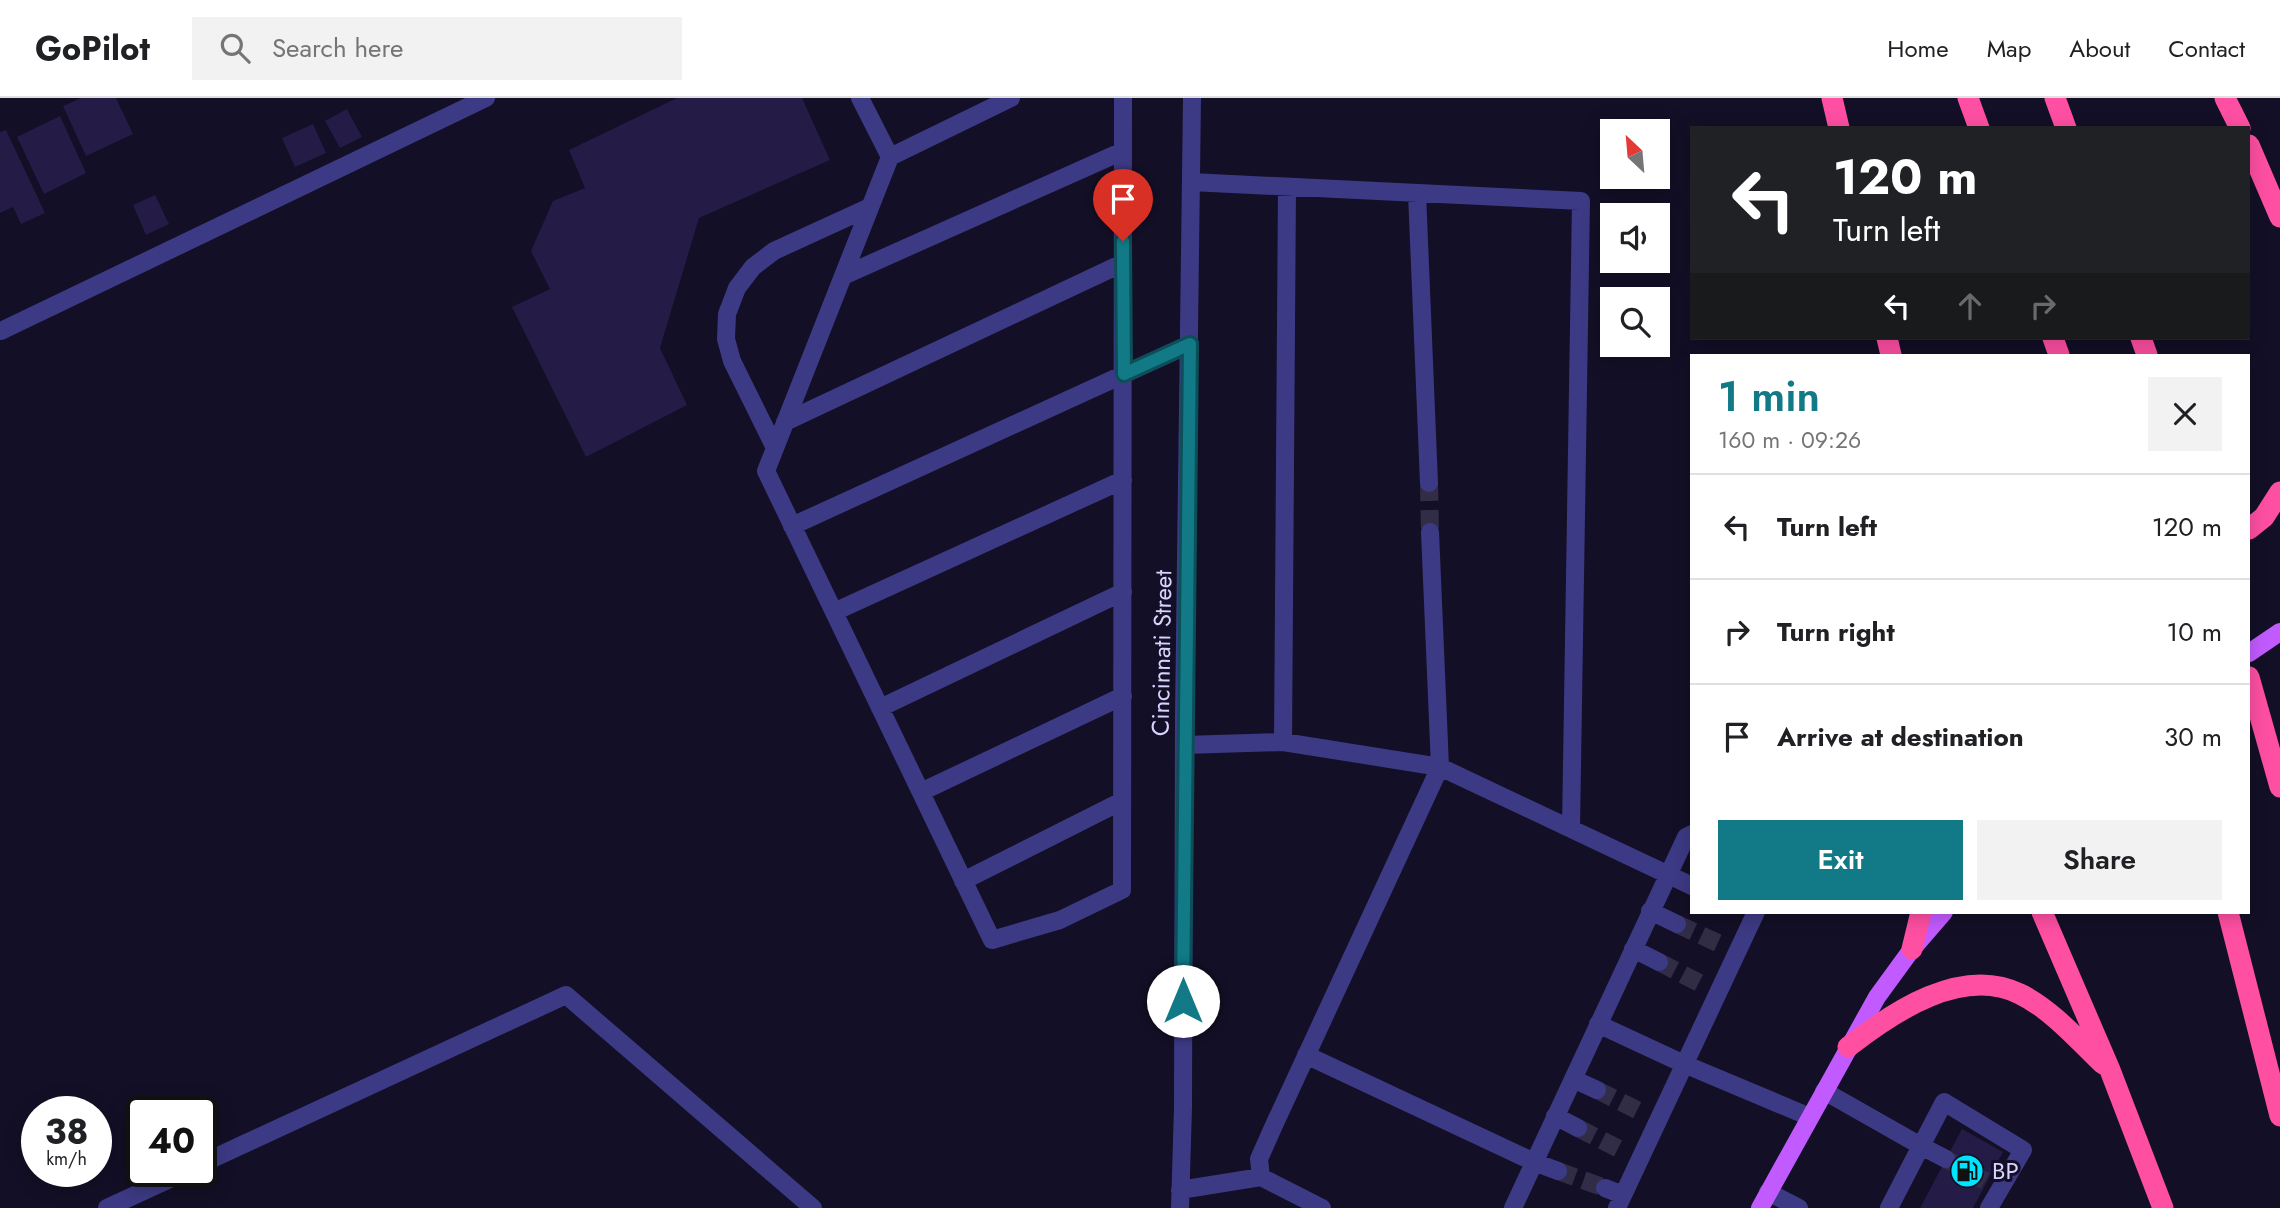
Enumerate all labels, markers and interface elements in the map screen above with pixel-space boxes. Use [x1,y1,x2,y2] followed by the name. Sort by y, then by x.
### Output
[192,17,682,80] search box
[35,25,150,72] text: GoPilot
[216,29,254,67] icon: search
[272,29,403,67] text: Search here
[1887,31,1949,66] text: Home
[1987,31,2031,66] text: Map
[2069,31,2130,66] text: About
[2168,31,2245,66] text: Contact
[1600,119,1670,189] north arrow
[1600,119,1670,357] map controls
[1833,142,1977,212] text: 120 m
[1718,154,1809,245] icon: left
[1093,169,1153,241] pin
[1104,180,1142,218] icon: arrive
[1600,203,1670,273] button: sound
[1833,207,1940,253] text: Turn left
[1600,287,1670,357] button: search
[1878,287,1916,325] icon: left
[1951,287,1989,325] icon: ahead
[2024,287,2062,325] icon: right
[1718,366,1820,427] text: 1 min
[2148,377,2222,451] button: close
[1718,423,1861,457] text: 160 m · 09:26
[1718,508,1756,546] icon: left
[1777,508,1877,546] text: Turn left
[2152,508,2222,546] text: 120 m
[1143,569,1180,736] street label: Cincinnati Street
[1718,613,1756,651] icon: right
[1777,613,1895,651] text: Turn right
[2167,613,2222,651] text: 10 m
[1718,718,1756,756] icon: arrive
[1777,718,2024,756] text: Arrive at destination
[2164,718,2222,756] text: 30 m
[1718,820,1963,900] button: Exit
[1977,820,2222,900] button: Share
[1146,964,1220,1038] position arrow
[126,1096,217,1187] speed limit sign: 40
[45,1107,88,1157] text: 38
[46,1146,87,1172] text: km/h
[1948,1152,1986,1190] fuel station icon: BP
[1992,1153,2019,1188] place label: BP

